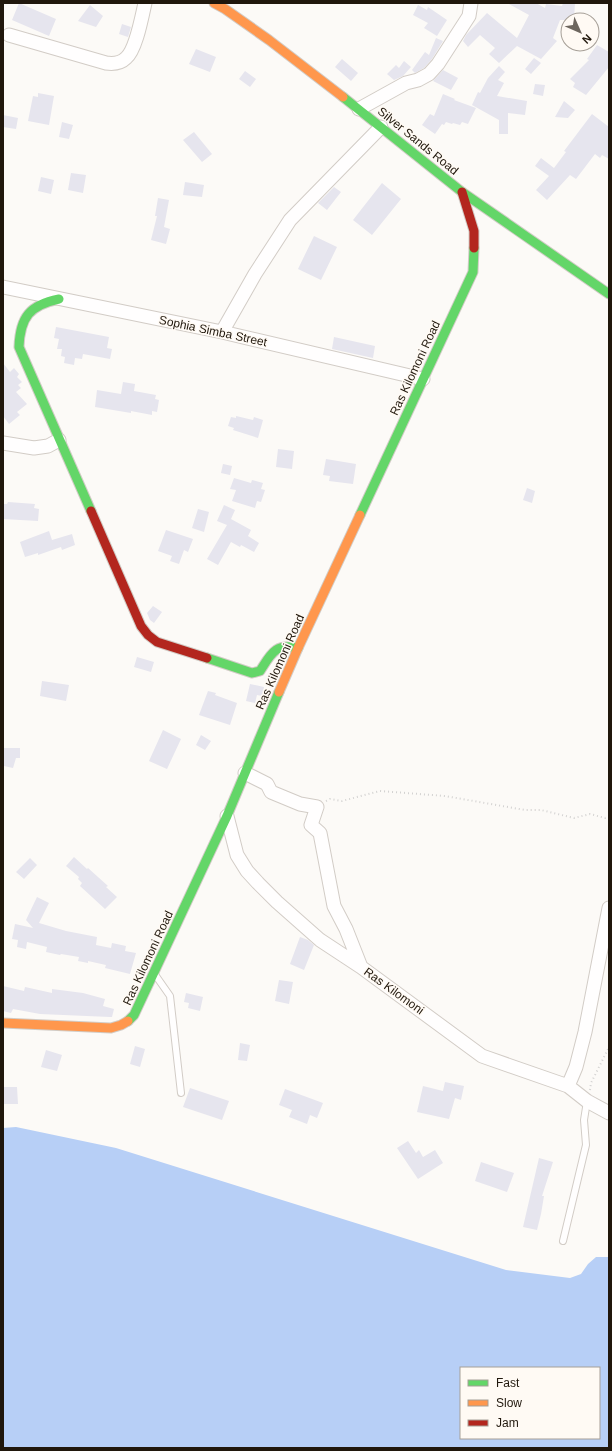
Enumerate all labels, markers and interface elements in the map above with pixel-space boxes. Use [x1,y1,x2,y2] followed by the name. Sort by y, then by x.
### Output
[560,12,600,52] north arrow
[580,32,594,46] text: N
[375,104,461,178] street label: Silver Sands Road
[158,313,269,349] street label: Sophia Simba Street
[387,318,443,418] street label: Ras Kilomoni Road
[253,612,307,712] street label: Ras Kilomoni Road
[120,908,176,1008] street label: Ras Kilomoni Road
[361,965,427,1017] street label: Ras Kilomoni
[460,1367,600,1439] legend
[496,1376,520,1390] text: Fast
[496,1396,522,1410] text: Slow
[496,1416,519,1430] text: Jam

